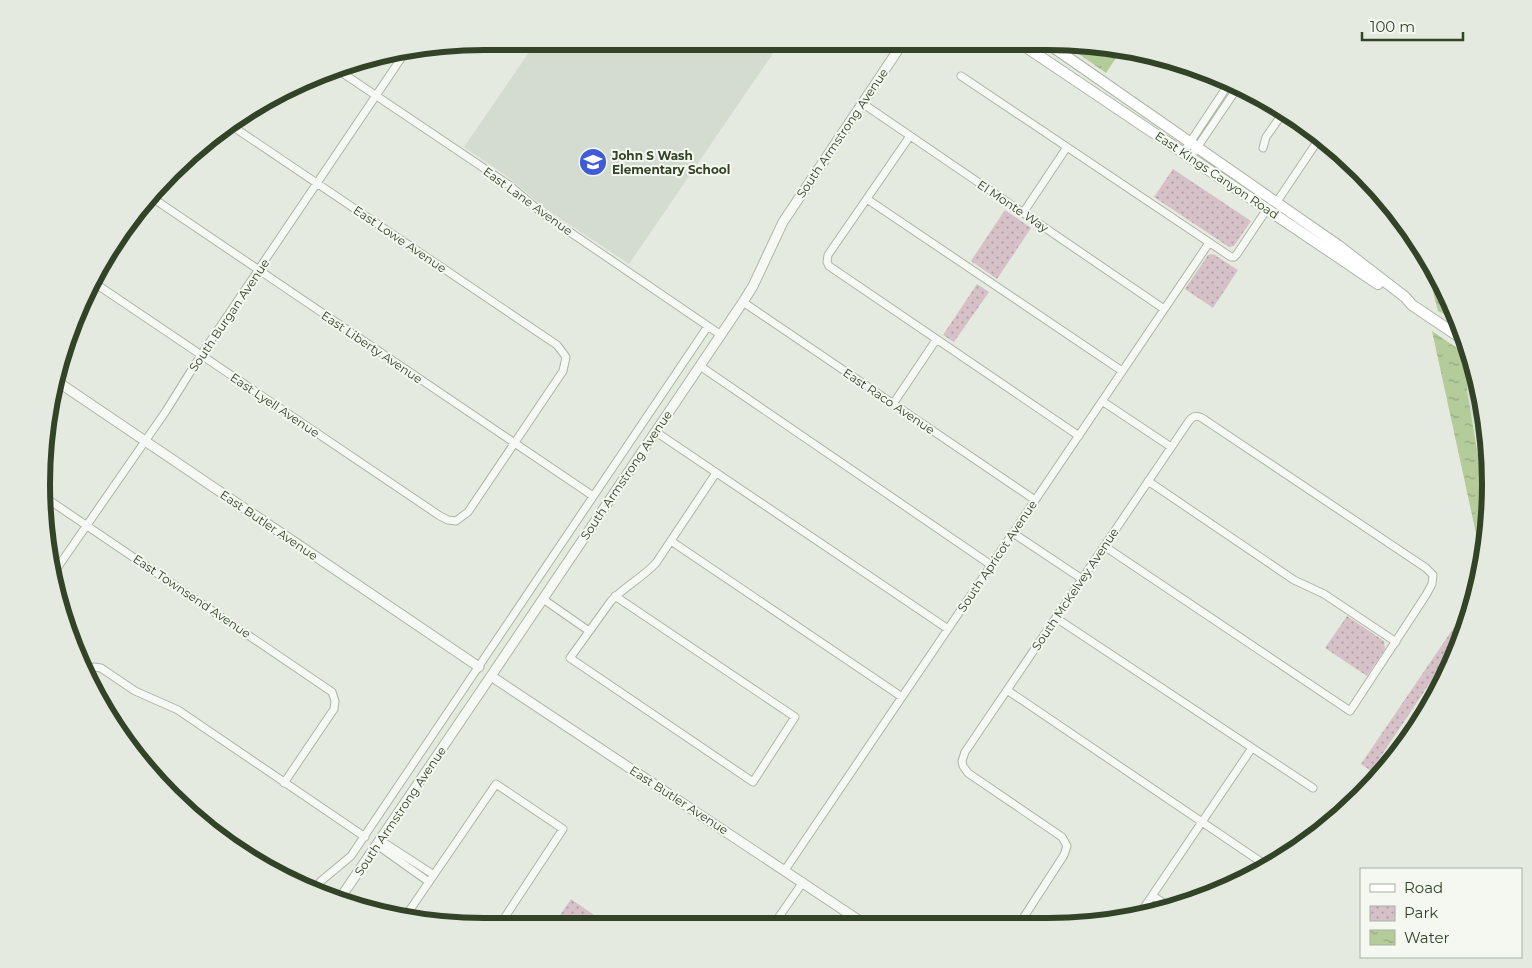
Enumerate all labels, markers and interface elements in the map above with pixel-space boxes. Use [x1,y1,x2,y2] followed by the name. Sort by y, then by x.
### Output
[1362,10,1463,42] scale bar
[1370,17,1415,36] text: 100 m
[793,65,891,201] street label: South Armstrong Avenue
[1152,128,1282,222] street label: East Kings Canyon Road
[578,147,608,177] school or university icon: John S Wash Elementary School
[611,148,730,177] place label: John S Wash Elementary School
[480,164,576,238] street label: East Lane Avenue
[975,177,1052,236] street label: El Monte Way
[351,202,449,276] street label: East Lowe Avenue
[186,256,272,374] street label: South Burgan Avenue
[318,308,426,386] street label: East Liberty Avenue
[840,365,938,437] street label: East Raco Avenue
[228,370,322,440] street label: East Lyell Avenue
[577,407,675,543] street label: South Armstrong Avenue
[217,487,321,563] street label: East Butler Avenue
[954,497,1040,615] street label: South Apricot Avenue
[1028,525,1122,653] street label: South McKelvey Avenue
[130,551,254,641] street label: East Townsend Avenue
[351,743,449,879] street label: South Armstrong Avenue
[627,763,731,837] street label: East Butler Avenue
[1360,868,1522,958] legend
[1404,878,1443,897] text: Road
[1404,903,1438,922] text: Park
[1404,928,1450,947] text: Water

